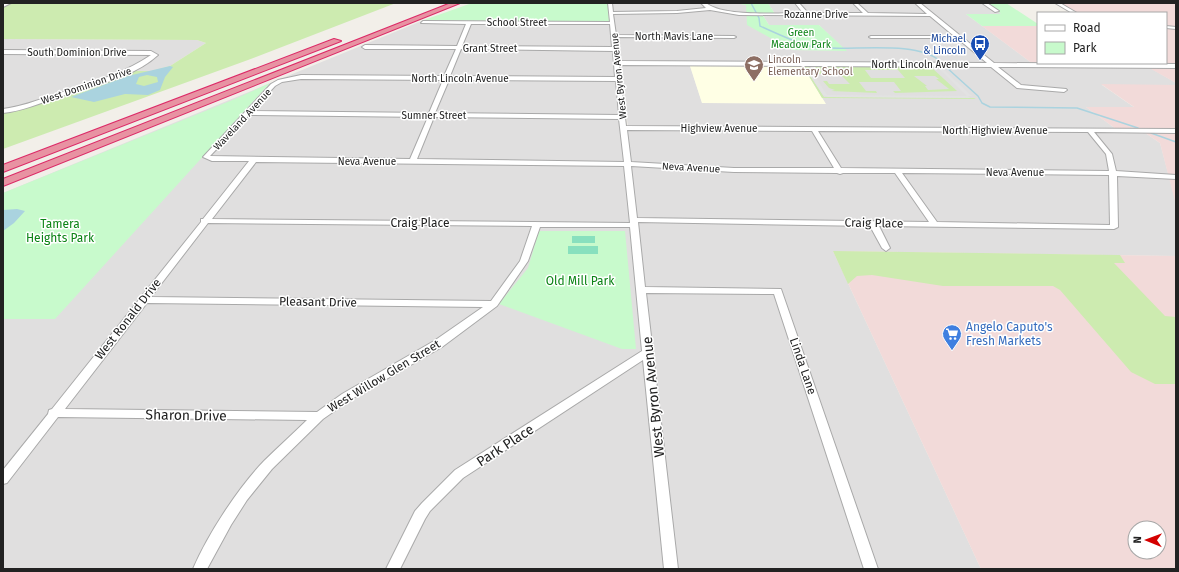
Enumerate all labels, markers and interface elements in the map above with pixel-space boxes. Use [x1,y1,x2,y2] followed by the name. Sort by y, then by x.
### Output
[784,9,848,21] street label: Rozanne Drive
[1037,12,1167,64] legend
[487,17,548,29] street label: School Street
[1073,21,1101,35] text: Road
[771,27,832,51] park label: Green Meadow Park
[635,31,713,43] street label: North Mavis Lane
[608,32,629,120] street label: West Byron Avenue
[923,33,966,57] place label: Michael & Lincoln
[969,33,991,61] bus stop icon: Michael & Lincoln
[1073,41,1097,55] text: Park
[463,43,518,55] street label: Grant Street
[27,47,127,59] street label: South Dominion Drive
[743,54,765,82] school or university icon: Lincoln Elementary School
[768,54,853,78] place label: Lincoln Elementary School
[871,59,969,71] street label: North Lincoln Avenue
[40,65,133,107] street label: West Dominion Drive
[411,73,509,85] street label: North Lincoln Avenue
[211,86,274,153] street label: Waveland Avenue
[402,110,467,122] street label: Sumner Street
[681,123,757,135] street label: Highview Avenue
[942,125,1048,137] street label: North Highview Avenue
[338,156,396,168] street label: Neva Avenue
[662,160,720,176] street label: Neva Avenue
[986,167,1044,179] street label: Neva Avenue
[844,215,904,231] street label: Craig Place
[391,216,449,230] street label: Craig Place
[26,217,95,245] park label: Tamera Heights Park
[546,274,615,288] park label: Old Mill Park
[92,276,164,362] street label: West Ronald Drive
[279,294,357,310] street label: Pleasant Drive
[966,320,1053,348] place label: Angelo Caputo's Fresh Markets
[941,323,963,351] supermarket icon: Angelo Caputo's Fresh Markets
[325,336,443,415] street label: West Willow Glen Street
[639,336,668,458] street label: West Byron Avenue
[787,336,819,396] street label: Linda Lane
[145,406,227,425] street label: Sharon Drive
[473,421,537,470] street label: Park Place
[1127,520,1167,560] north arrow
[1131,536,1144,544] text: N

